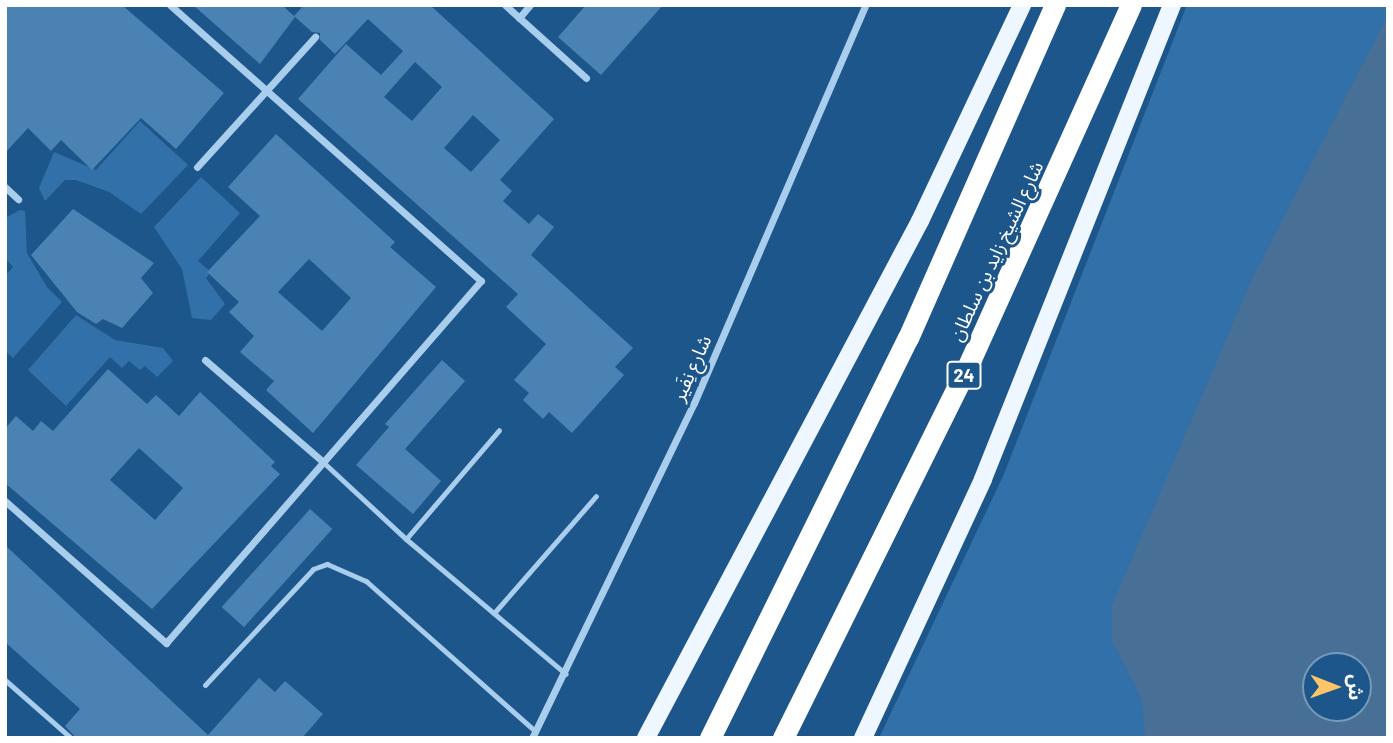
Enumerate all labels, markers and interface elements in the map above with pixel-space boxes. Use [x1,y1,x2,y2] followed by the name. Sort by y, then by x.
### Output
[944,158,1048,344] street label: شارع الشيخ زايد بن سلطان
[666,331,716,405] street label: شارع نِفَير
[946,360,982,390] road number: 24
[1302,652,1372,722] north arrow
[1345,674,1368,701] text: ش

